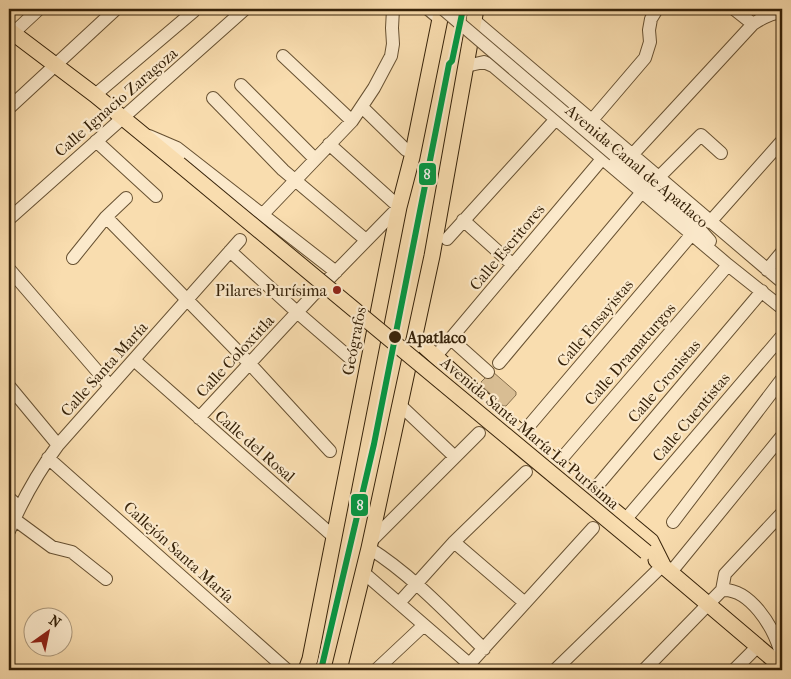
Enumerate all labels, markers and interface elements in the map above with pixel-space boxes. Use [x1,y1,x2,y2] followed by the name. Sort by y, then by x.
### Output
[51,43,182,160] street label: Calle Ignacio Zaragoza
[561,100,712,231] street label: Avenida Canal de Apatlaco
[418,162,437,186] line badge: 8
[423,166,431,183] text: 8
[465,200,549,294] street label: Calle Escritores
[553,275,637,371] street label: Calle Ensayistas
[215,281,328,300] place label: Pilares Purísima
[331,284,343,296] marker: Pilares Purísima
[580,299,680,409] street label: Calle Dramaturgos
[338,305,370,377] street label: Geógrafos
[192,311,278,401] street label: Calle Coloxtitla
[57,317,152,420] street label: Calle Santa María
[406,328,466,348] place label: Apatlaco
[387,329,403,345] marker: Apatlaco
[624,336,704,426] street label: Calle Cronistas
[436,352,623,514] street label: Avenida Santa María La Purísima
[648,369,734,465] street label: Calle Cuentistas
[211,406,299,486] street label: Calle del Rosal
[350,493,369,517] line badge: 8
[120,497,239,607] street label: Callejón Santa María
[356,497,364,514] text: 8
[22,606,72,656] north arrow
[46,611,64,632] text: N

